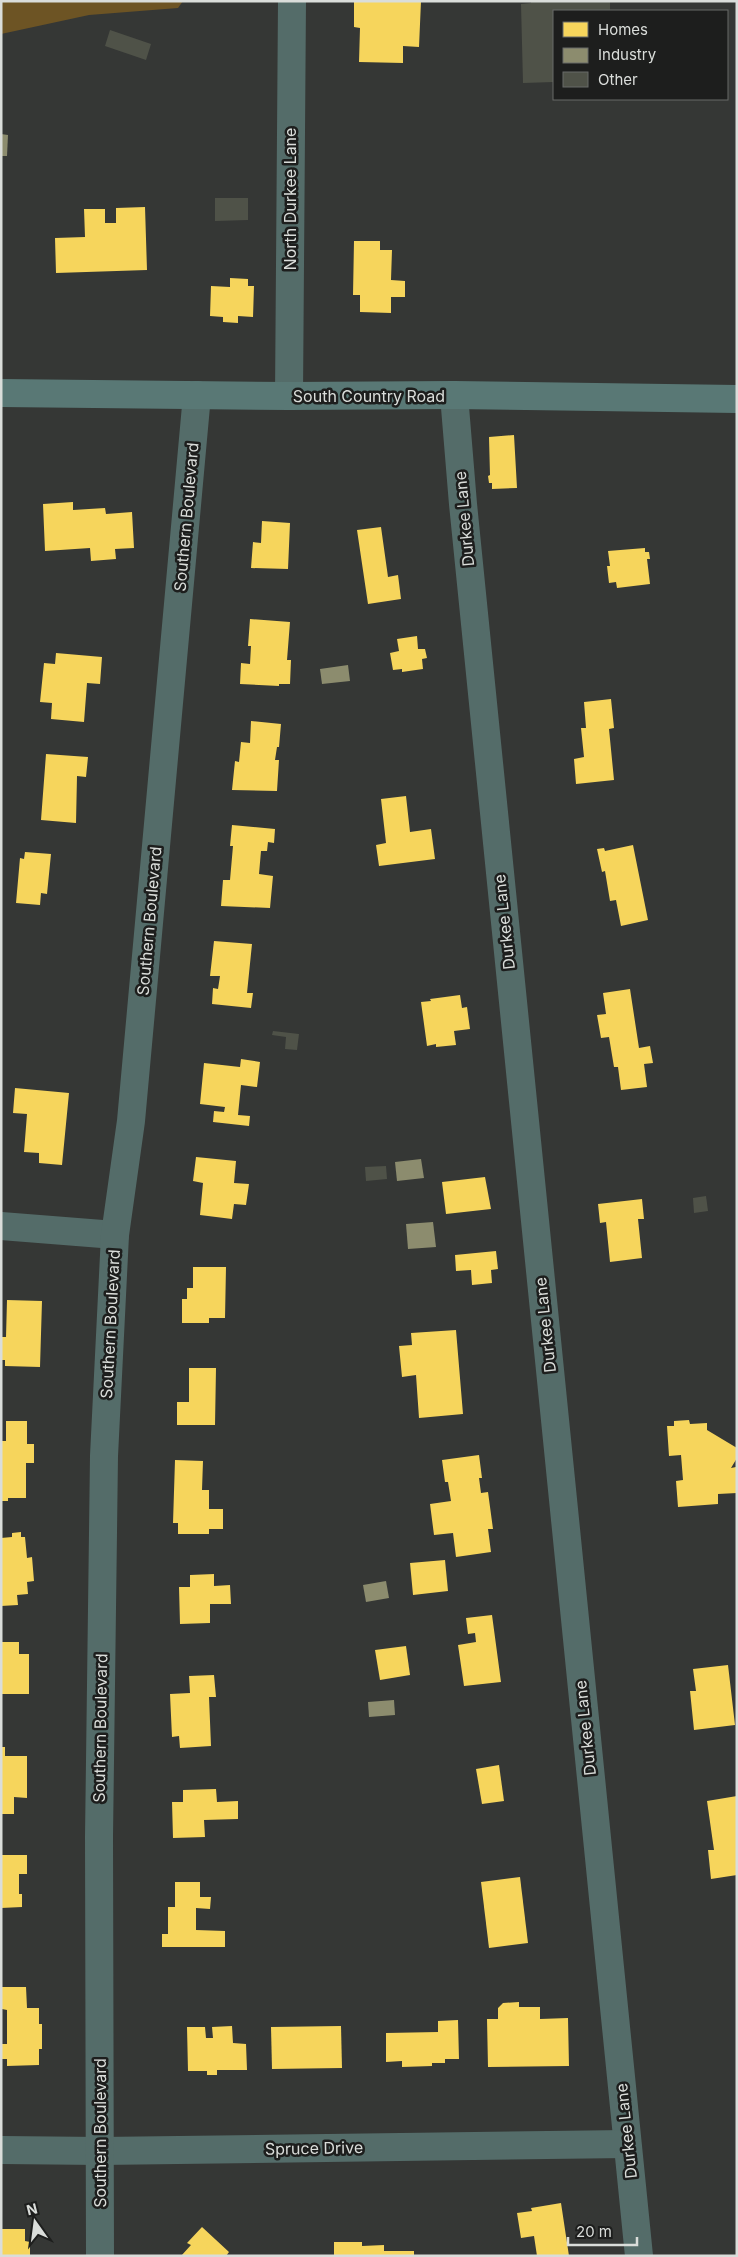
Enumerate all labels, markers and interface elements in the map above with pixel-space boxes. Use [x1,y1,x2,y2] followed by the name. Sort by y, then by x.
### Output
[553,10,728,100] legend
[598,20,648,39] text: Homes
[598,45,657,64] text: Industry
[598,70,638,89] text: Other
[280,128,300,270] street label: North Durkee Lane
[293,386,445,406] street label: South Country Road
[170,442,202,592] street label: Southern Boulevard
[450,470,478,568] street label: Durkee Lane
[133,846,165,996] street label: Southern Boulevard
[489,873,519,971] street label: Durkee Lane
[96,1249,124,1399] street label: Southern Boulevard
[530,1276,560,1374] street label: Durkee Lane
[89,1653,111,1803] street label: Southern Boulevard
[570,1679,600,1777] street label: Durkee Lane
[90,2058,110,2208] street label: Southern Boulevard
[611,2082,641,2180] street label: Durkee Lane
[265,2137,363,2159] street label: Spruce Drive
[10,2197,60,2247] north arrow
[25,2199,39,2218] text: N
[568,2214,637,2246] scale bar
[576,2222,612,2241] text: 20 m

